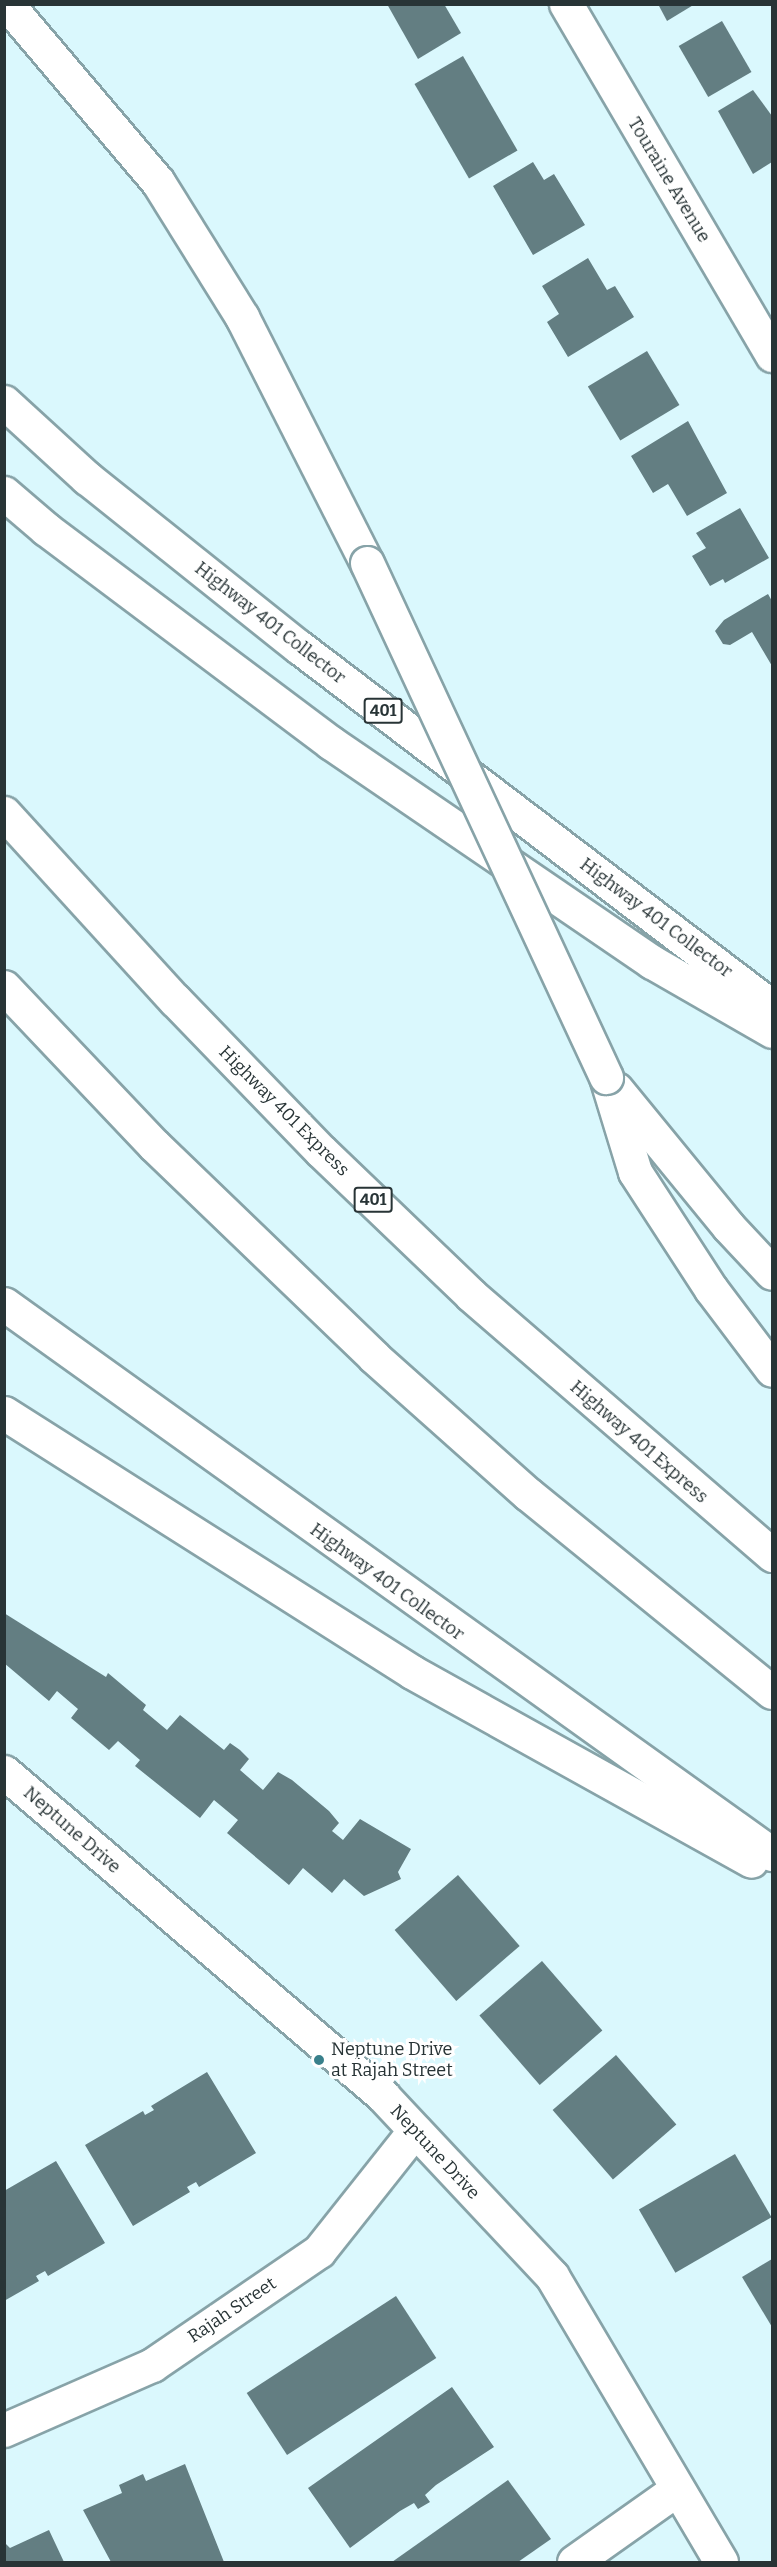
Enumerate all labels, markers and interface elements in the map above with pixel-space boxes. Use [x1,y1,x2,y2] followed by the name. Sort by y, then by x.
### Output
[623,114,715,246] street label: Touraine Avenue
[191,558,349,688] street label: Highway 401 Collector
[364,698,403,724] road number: 401
[576,854,736,982] street label: Highway 401 Collector
[214,1041,354,1181] street label: Highway 401 Express
[354,1187,392,1213] road number: 401
[566,1376,712,1508] street label: Highway 401 Express
[306,1519,468,1645] street label: Highway 401 Collector
[19,1782,125,1878] street label: Neptune Drive
[331,2039,453,2082] place label: Neptune Drive at Rajah Street
[312,2053,326,2067] marker: Neptune Drive at Rajah Street
[386,2100,484,2204] street label: Neptune Drive
[184,2273,280,2347] street label: Rajah Street

